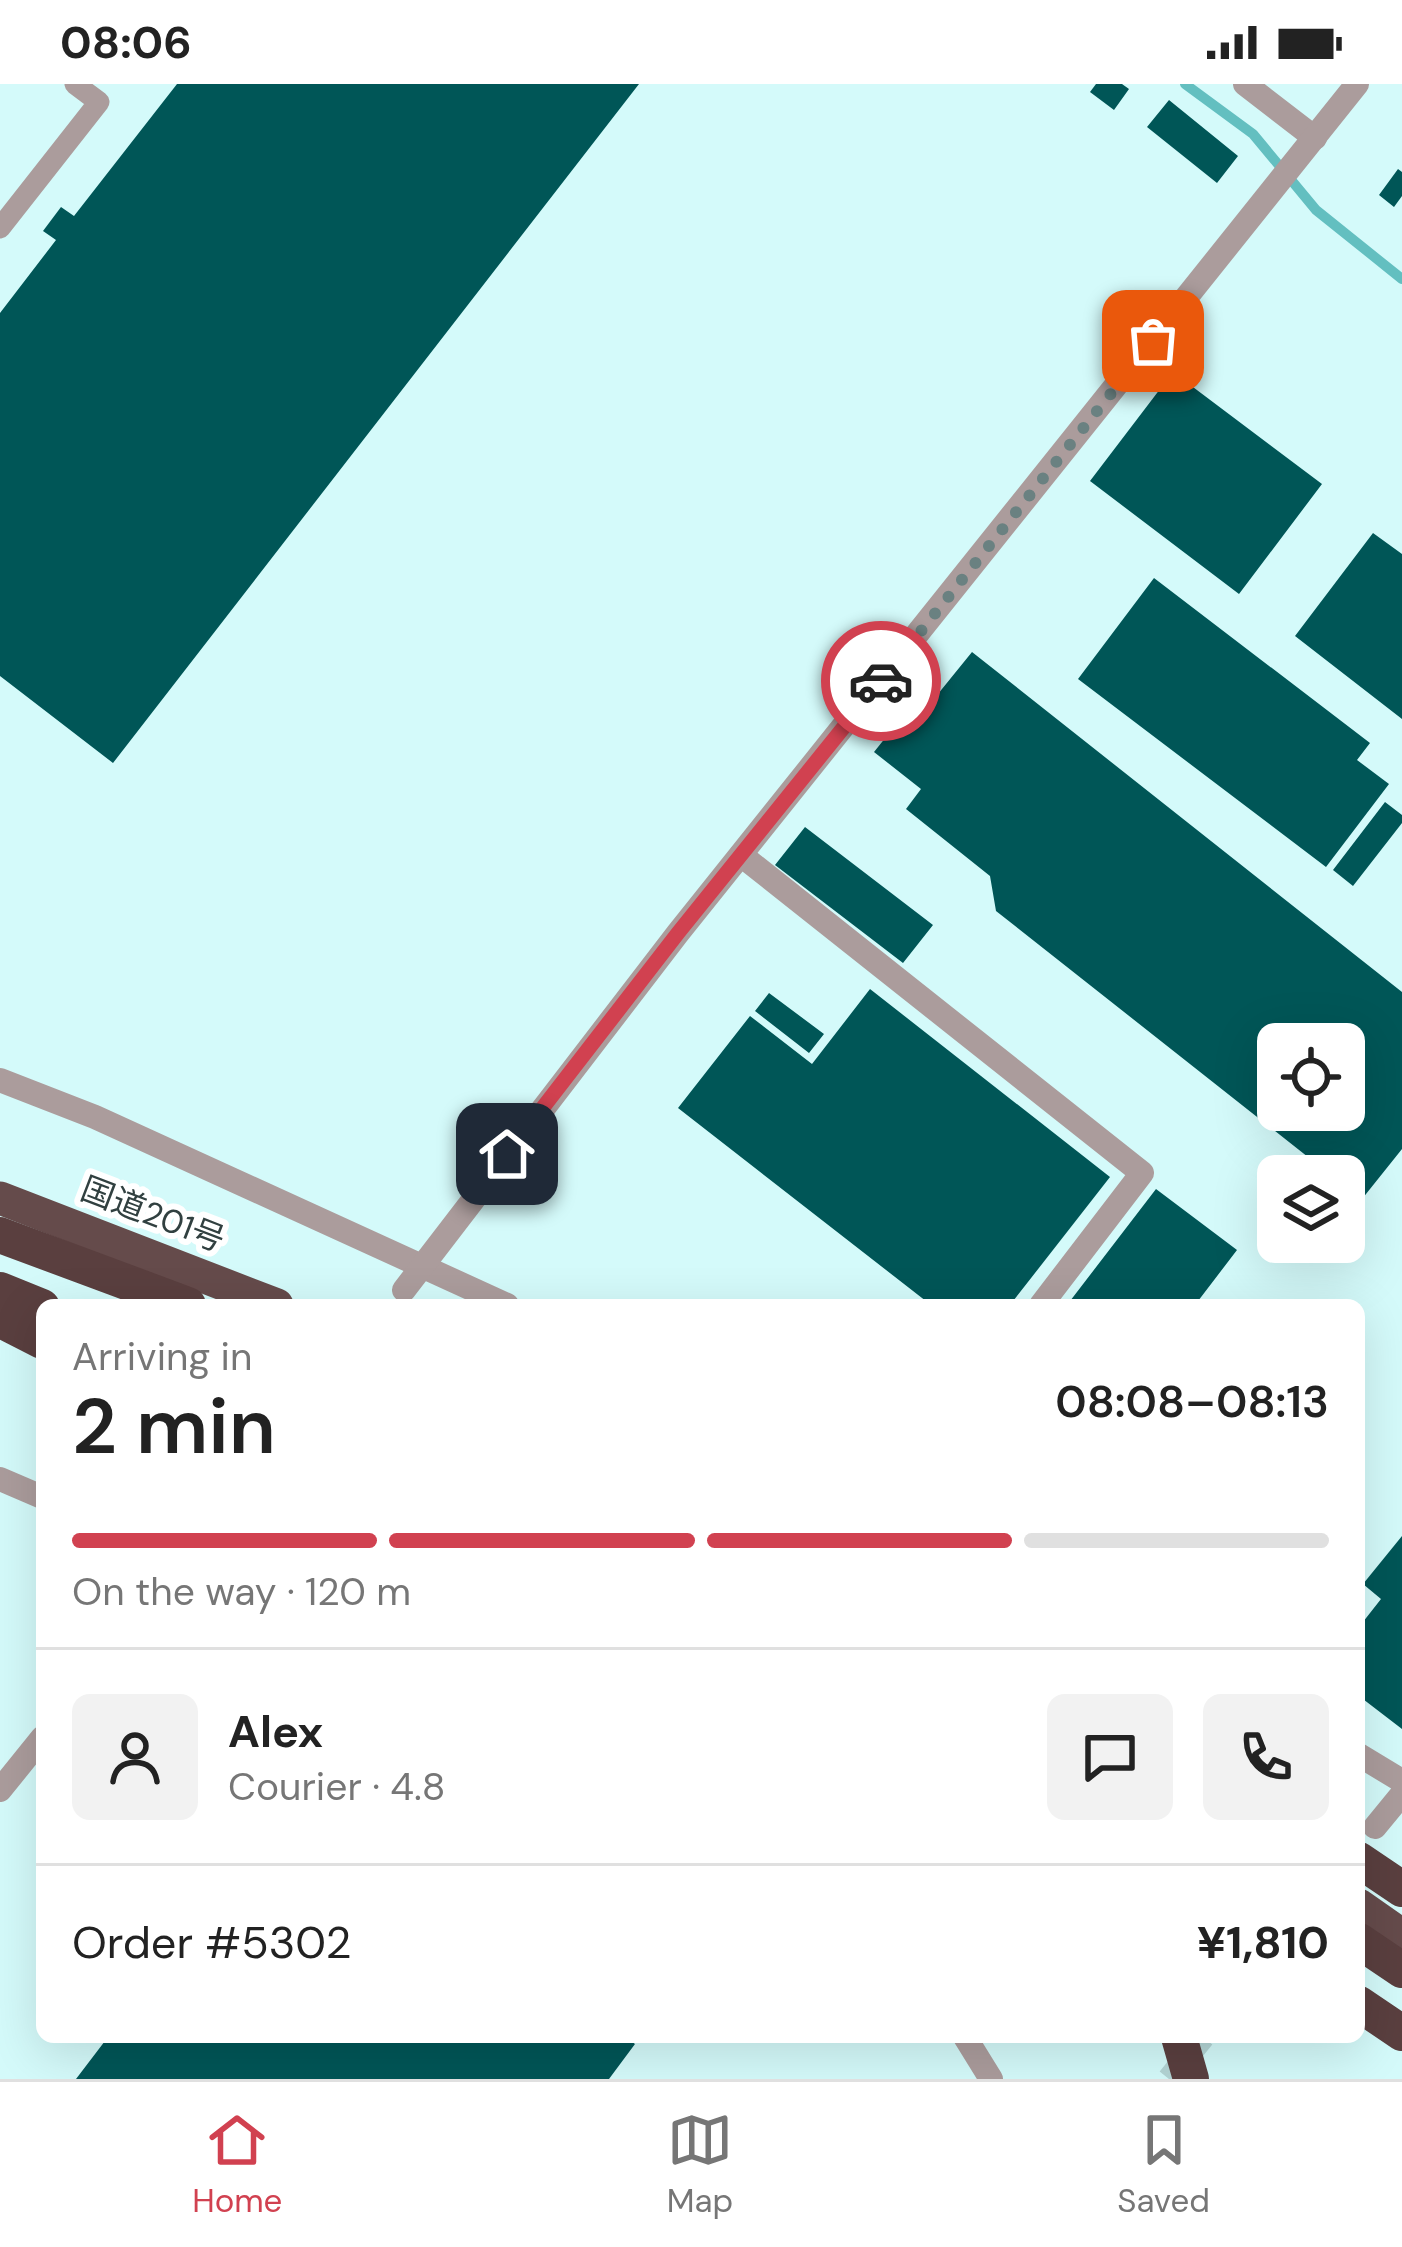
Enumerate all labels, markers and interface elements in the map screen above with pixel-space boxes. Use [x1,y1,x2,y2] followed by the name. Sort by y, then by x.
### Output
[60,13,192,72] text: 08:06
[1102,290,1204,392] pin
[1120,308,1186,374] icon: bag
[821,621,941,741] courier
[848,648,914,714] icon: car
[1257,1023,1365,1263] map controls
[1257,1023,1365,1131] button: locate
[456,1103,558,1205] pin
[474,1121,540,1187] icon: home
[1257,1155,1365,1263] button: layers
[75,1167,231,1261] street label: 国道201号
[72,1331,252,1382] text: Arriving in
[1055,1372,1329,1431] text: 08:08–08:13
[72,1376,276,1477] text: 2 min
[72,1566,411,1617] text: On the way · 120 m
[72,1694,198,1820] button: person
[1047,1694,1173,1820] button: chat
[1203,1694,1329,1820] button: phone
[228,1702,323,1761] text: Alex
[228,1761,445,1812] text: Courier · 4.8
[72,1913,352,1972] text: Order #5302
[1197,1913,1329,1972] text: ¥1,810
[192,2107,282,2222] tab: Home
[667,2107,733,2222] tab: Map
[1117,2107,1210,2222] tab: Saved

